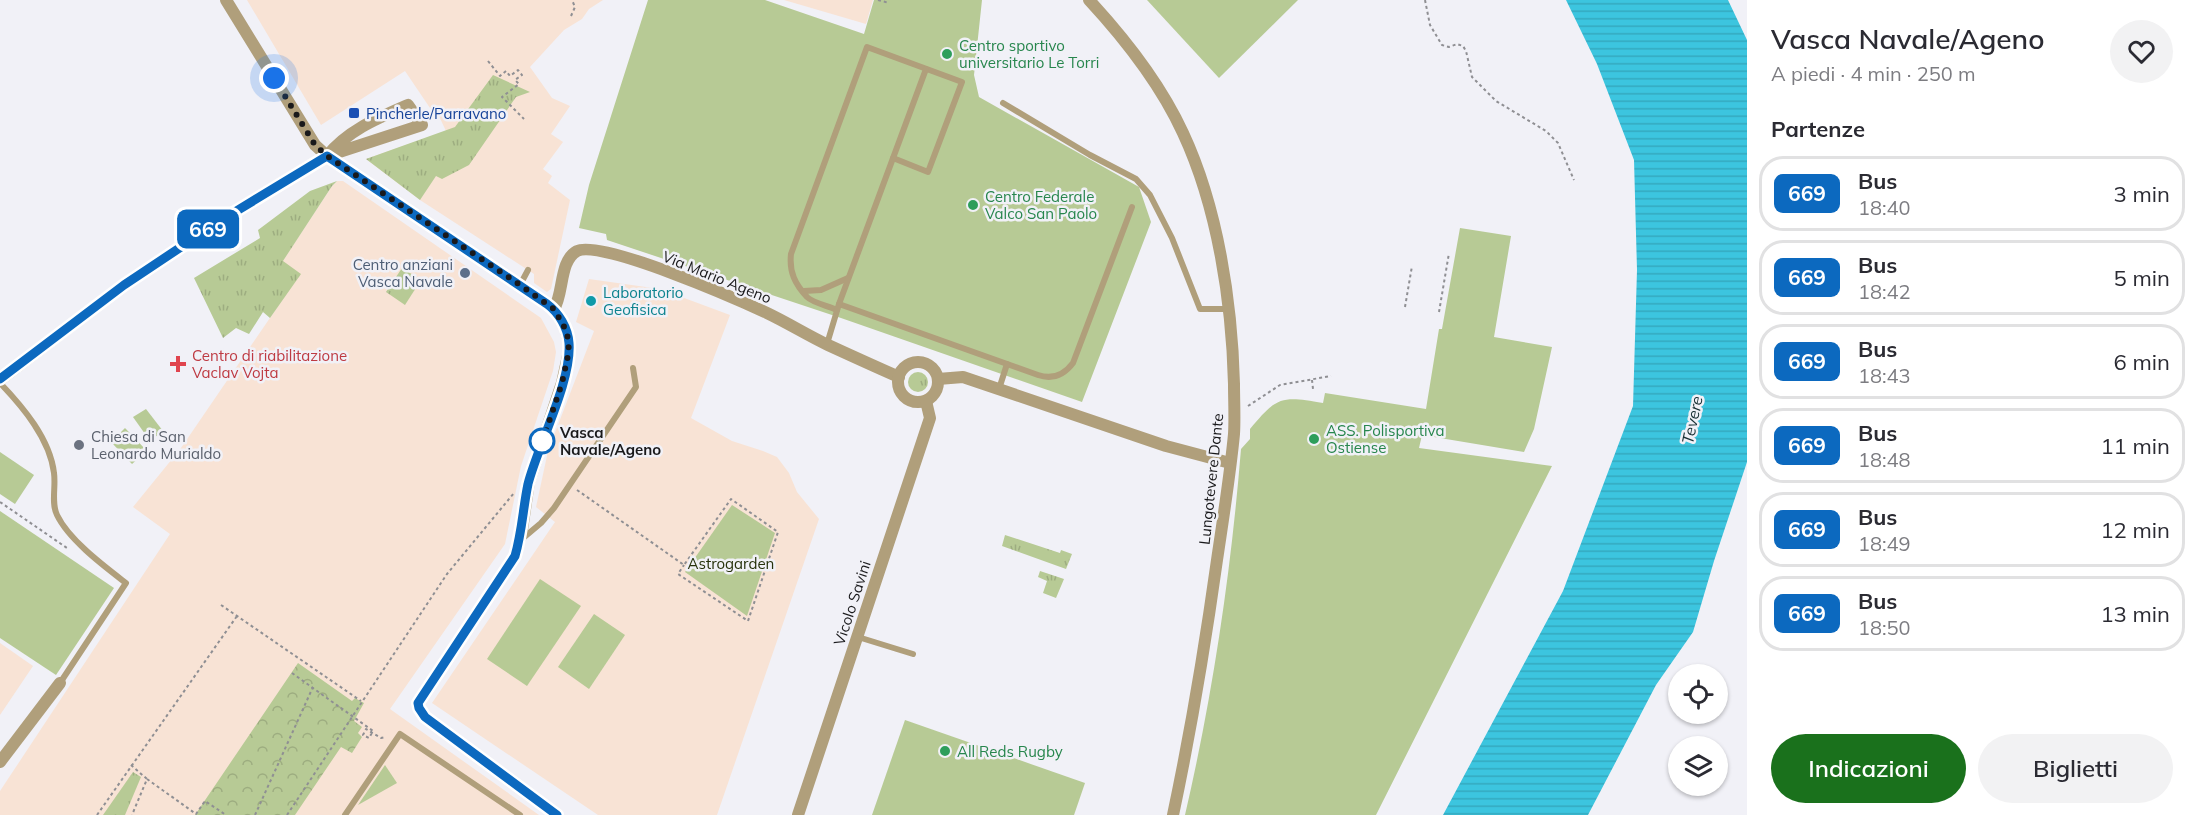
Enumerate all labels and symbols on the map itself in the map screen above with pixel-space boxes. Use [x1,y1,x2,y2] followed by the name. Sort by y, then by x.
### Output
[959,36,1099,72] place label: Centro sportivo universitario Le Torri
[940,47,954,61] marker: Centro sportivo universitario Le Torri
[259,63,289,93] your location
[366,104,506,123] place label: Pincherle/Parravano
[347,106,361,120] marker: Pincherle/Parravano
[985,187,1097,223] place label: Centro Federale Valco San Paolo
[966,198,980,212] marker: Centro Federale Valco San Paolo
[174,210,242,248] line badge: 669
[660,246,774,308] street label: Via Mario Ageno
[353,255,453,291] place label: Centro anziani Vasca Navale
[458,266,472,280] marker: Centro anziani Vasca Navale
[603,283,683,319] place label: Laboratorio Geofisica
[584,294,598,308] marker: Laboratorio Geofisica
[192,346,347,382] place label: Centro di riabilitazione Vaclav Vojta
[169,355,187,373] marker: Centro di riabilitazione Vaclav Vojta
[1677,394,1707,446] water label: Tevere
[1195,412,1227,546] street label: Lungotevere Dante
[1326,421,1444,457] place label: ASS. Polisportiva Ostiense
[559,423,661,459] place label: Vasca Navale/Ageno
[91,427,221,463] place label: Chiesa di San Leonardo Murialdo
[529,428,555,454] marker: Vasca Navale/Ageno
[1307,432,1321,446] marker: ASS. Polisportiva Ostiense
[72,438,86,452] marker: Chiesa di San Leonardo Murialdo
[688,554,774,573] park label: Astrogarden
[829,558,875,648] street label: Vicolo Savini
[957,742,1063,761] place label: All Reds Rugby
[938,744,952,758] marker: All Reds Rugby

